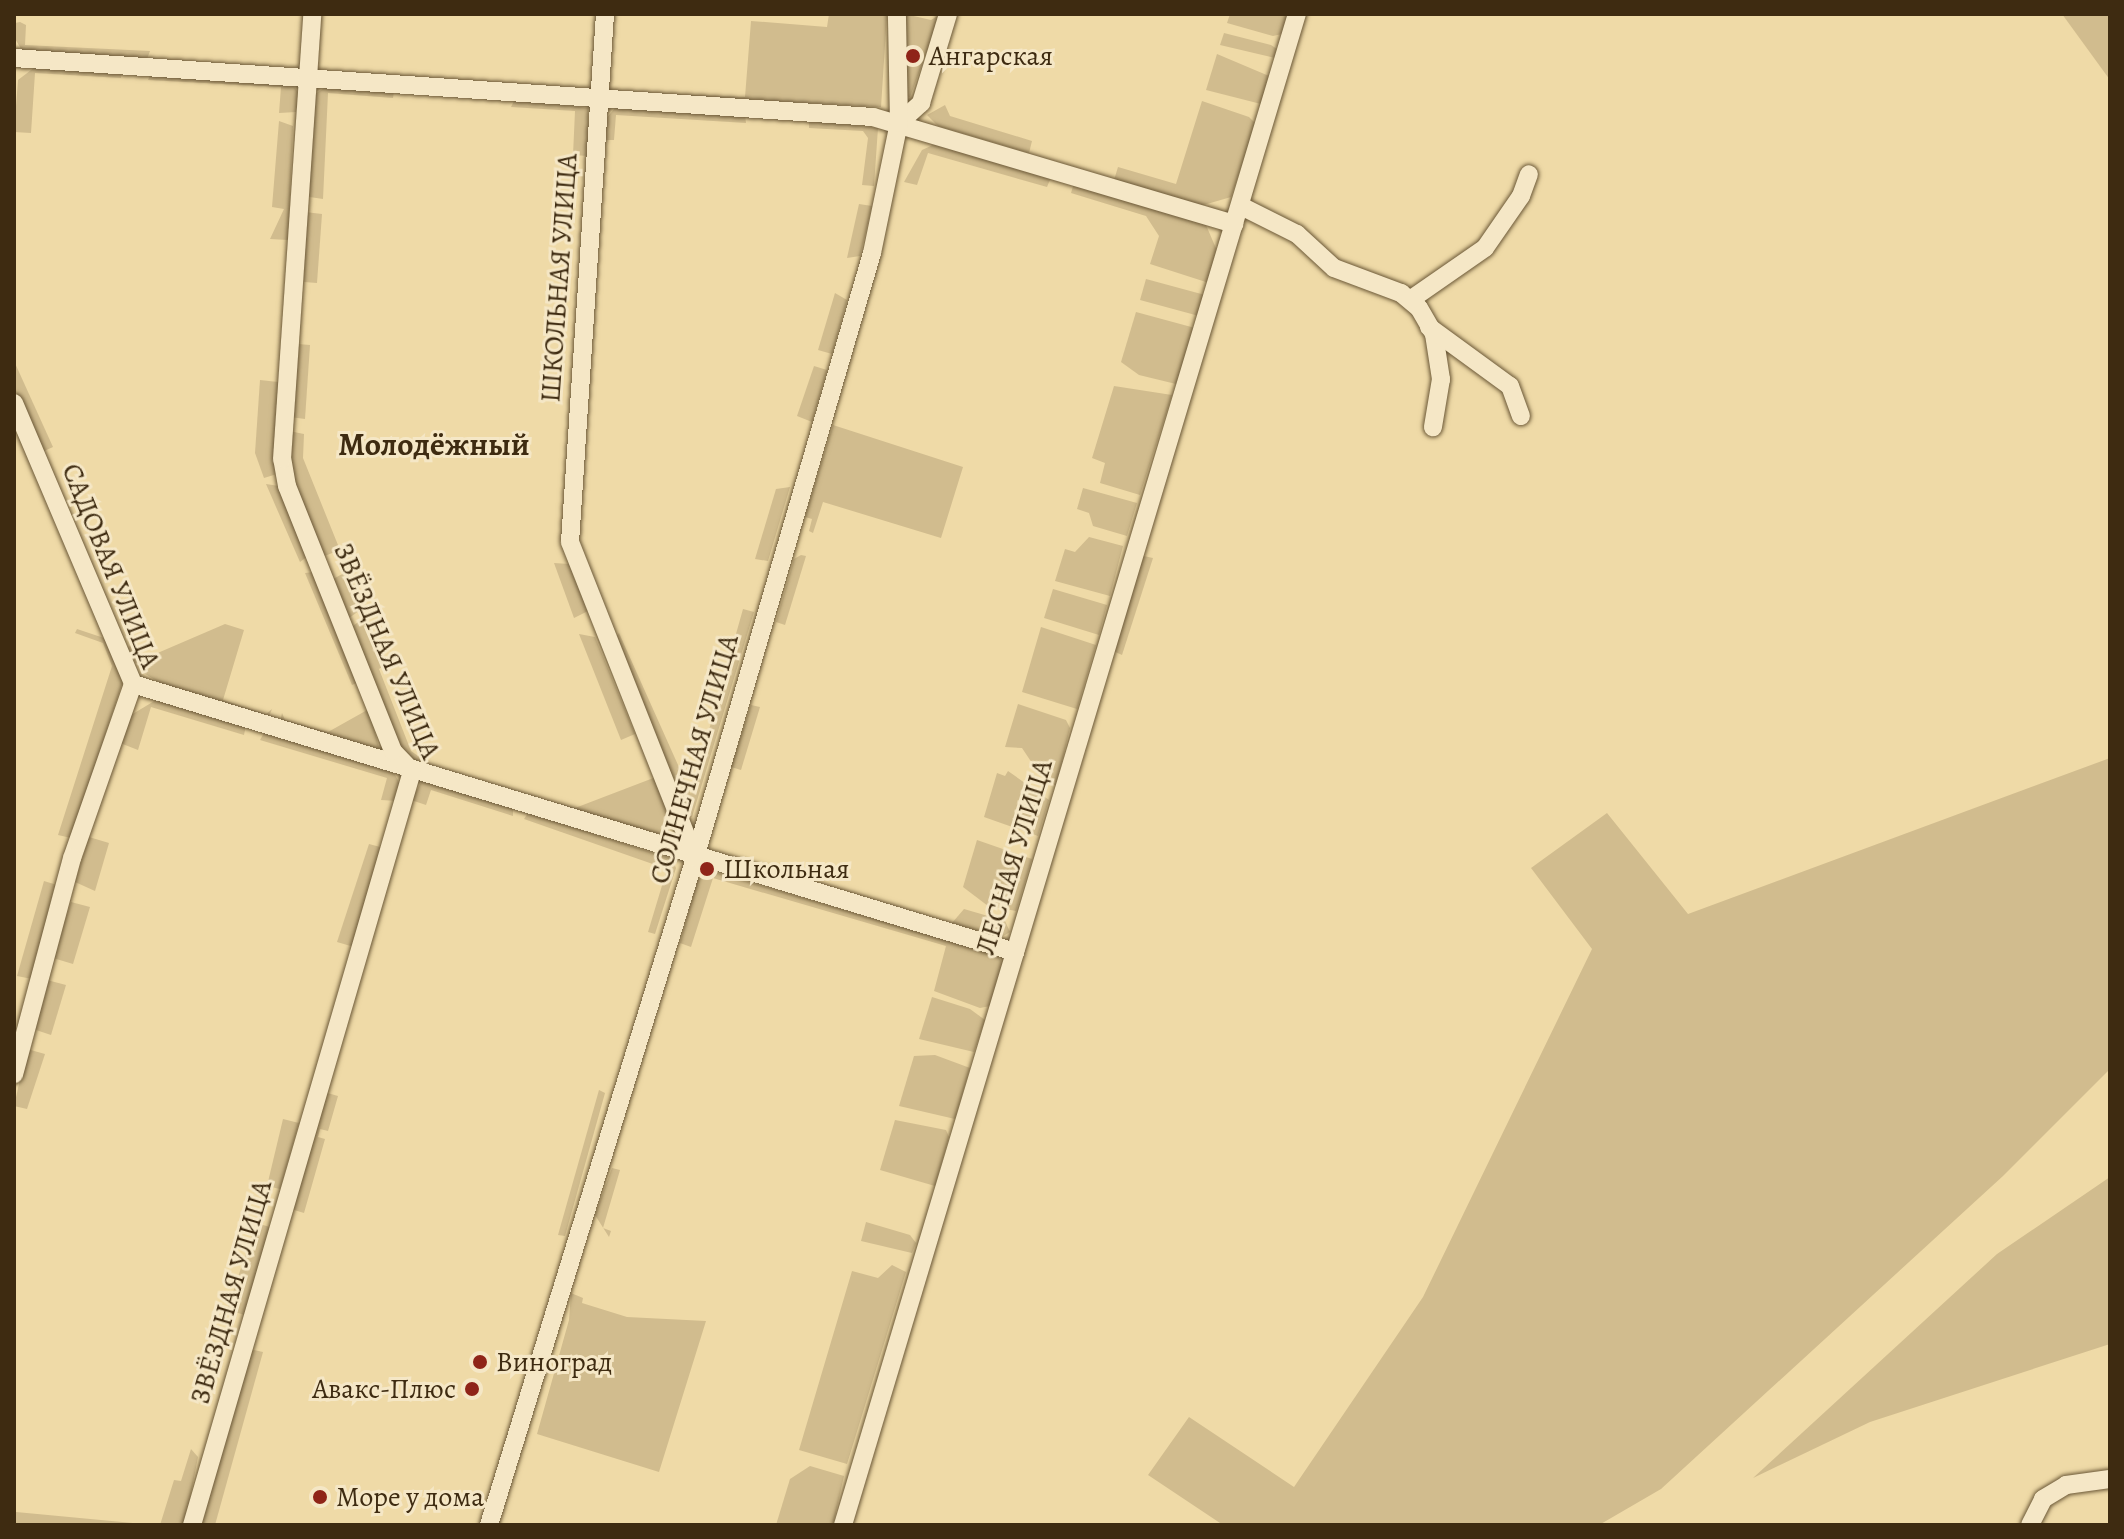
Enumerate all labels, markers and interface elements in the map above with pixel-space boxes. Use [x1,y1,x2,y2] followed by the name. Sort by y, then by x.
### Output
[929,39,1053,73] place label: Ангарская
[904,47,922,65] marker: Ангарская
[534,152,584,404] street label: ШКОЛЬНАЯ УЛИЦА
[338,425,530,463] district label: Молодёжный
[55,459,167,673] street label: САДОВАЯ УЛИЦА
[326,538,448,764] street label: ЗВЁЗДНАЯ УЛИЦА
[642,630,746,888] street label: СОЛНЕЧНАЯ УЛИЦА
[968,755,1060,959] street label: ЛЕСНАЯ УЛИЦА
[723,852,850,886] place label: Школьная
[698,860,716,878] marker: Школьная
[183,1176,279,1408] street label: ЗВЁЗДНАЯ УЛИЦА
[496,1345,612,1379] place label: Виноград
[471,1353,489,1371] marker: Виноград
[312,1372,456,1406] place label: Авакс-Плюс
[463,1380,481,1398] marker: Авакс-Плюс
[336,1480,484,1514] place label: Море у дома
[311,1488,329,1506] marker: Море у дома

